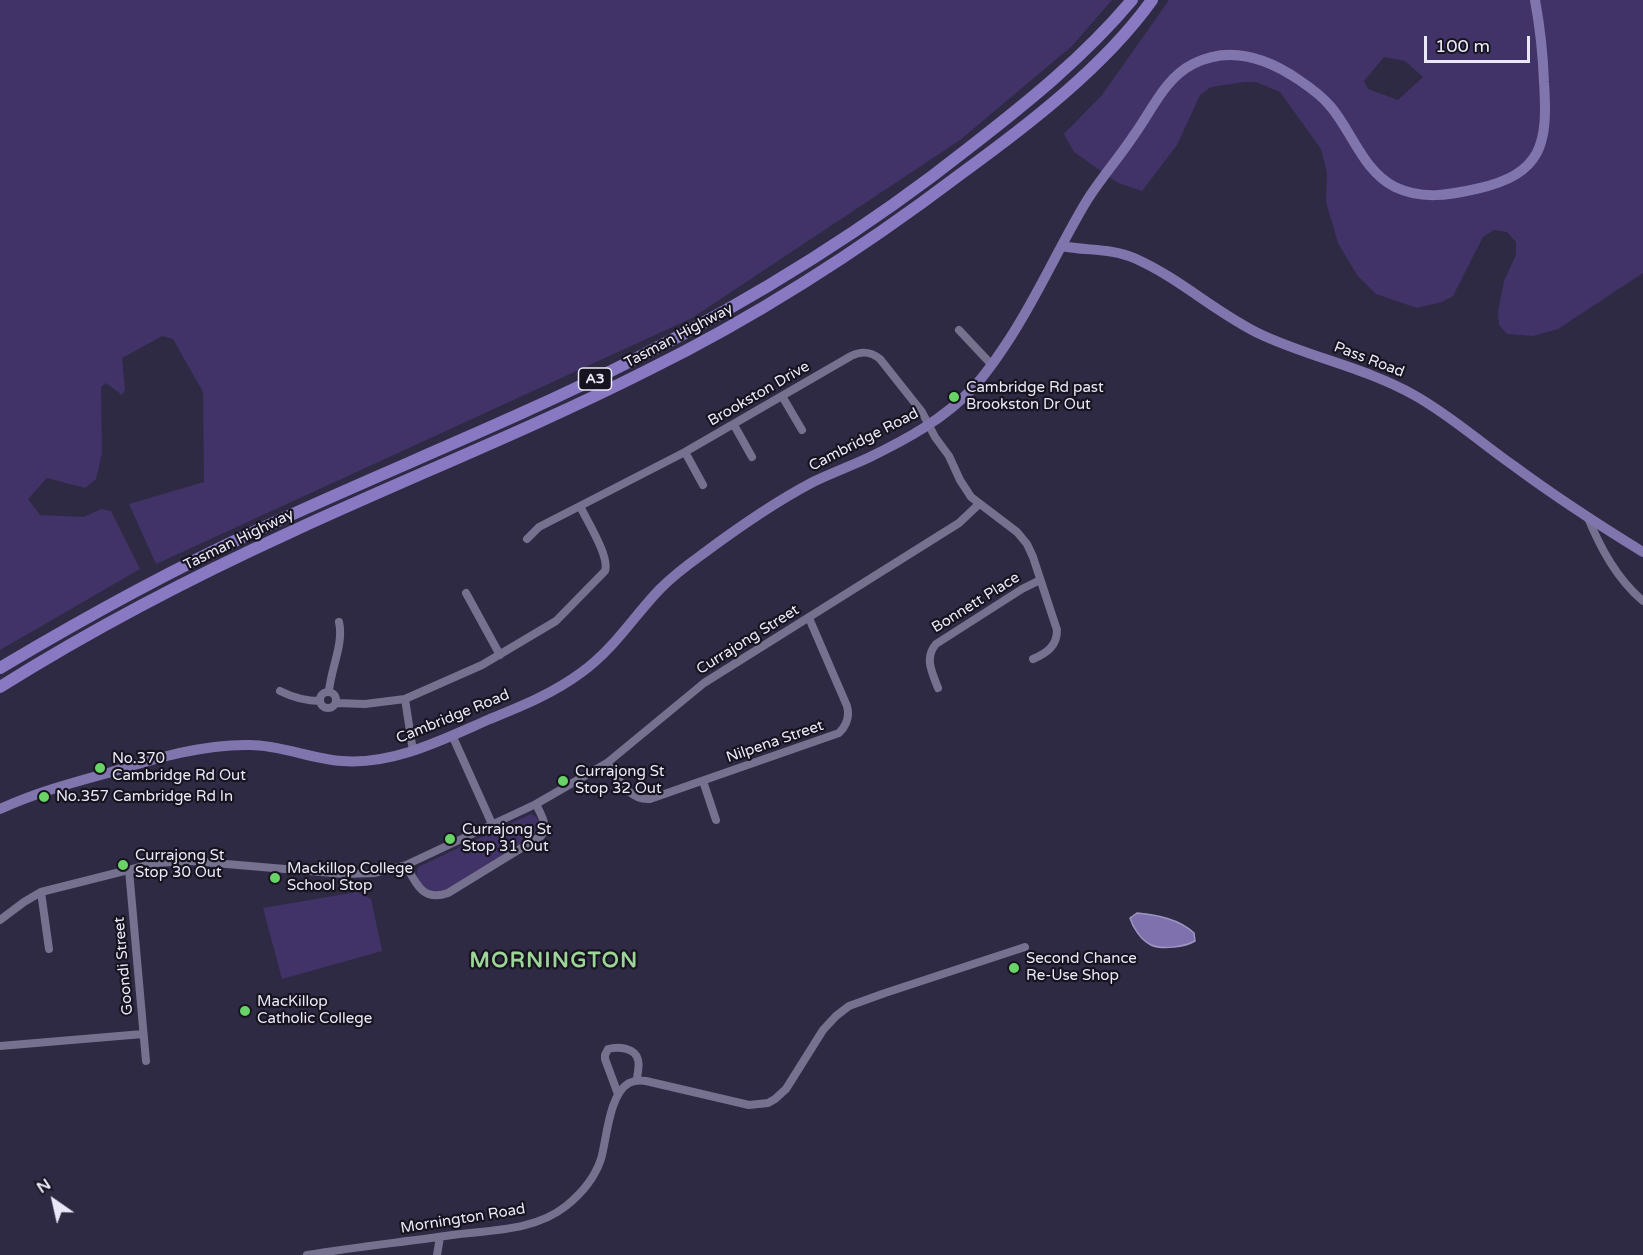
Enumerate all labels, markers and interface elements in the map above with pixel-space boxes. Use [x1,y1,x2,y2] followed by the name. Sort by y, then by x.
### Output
[1427,24,1534,62] scale bar
[1435,35,1490,57] text: 100 m
[622,300,736,372] street label: Tasman Highway
[1331,338,1407,382] street label: Pass Road
[705,358,813,430] street label: Brookston Drive
[578,368,612,390] road number: A3
[966,379,1104,414] place label: Cambridge Rd past Brookston Dr Out
[947,390,961,404] marker: Cambridge Rd past Brookston Dr Out
[806,405,922,475] street label: Cambridge Road
[181,506,297,574] street label: Tasman Highway
[929,569,1023,637] street label: Bonnett Place
[693,601,803,679] street label: Currajong Street
[394,686,512,748] street label: Cambridge Road
[724,717,826,767] street label: Nilpena Street
[112,750,246,785] place label: No.370 Cambridge Rd Out
[93,761,107,775] marker: No.370 Cambridge Rd Out
[575,763,664,798] place label: Currajong St Stop 32 Out
[556,774,570,788] marker: Currajong St Stop 32 Out
[56,788,233,806] place label: No.357 Cambridge Rd In
[37,790,51,804] marker: No.357 Cambridge Rd In
[462,821,551,856] place label: Currajong St Stop 31 Out
[443,832,457,846] marker: Currajong St Stop 31 Out
[135,847,224,882] place label: Currajong St Stop 30 Out
[116,858,130,872] marker: Currajong St Stop 30 Out
[287,860,413,895] place label: Mackillop College School Stop
[268,871,282,885] marker: Mackillop College School Stop
[111,916,137,1016] street label: Goondi Street
[469,948,639,974] district label: MORNINGTON
[1026,950,1137,985] place label: Second Chance Re-Use Shop
[1007,961,1021,975] marker: Second Chance Re-Use Shop
[257,993,372,1028] place label: MacKillop Catholic College
[238,1004,252,1018] marker: MacKillop Catholic College
[24,1171,84,1231] north arrow
[33,1174,55,1198] text: N
[399,1200,527,1238] street label: Mornington Road

